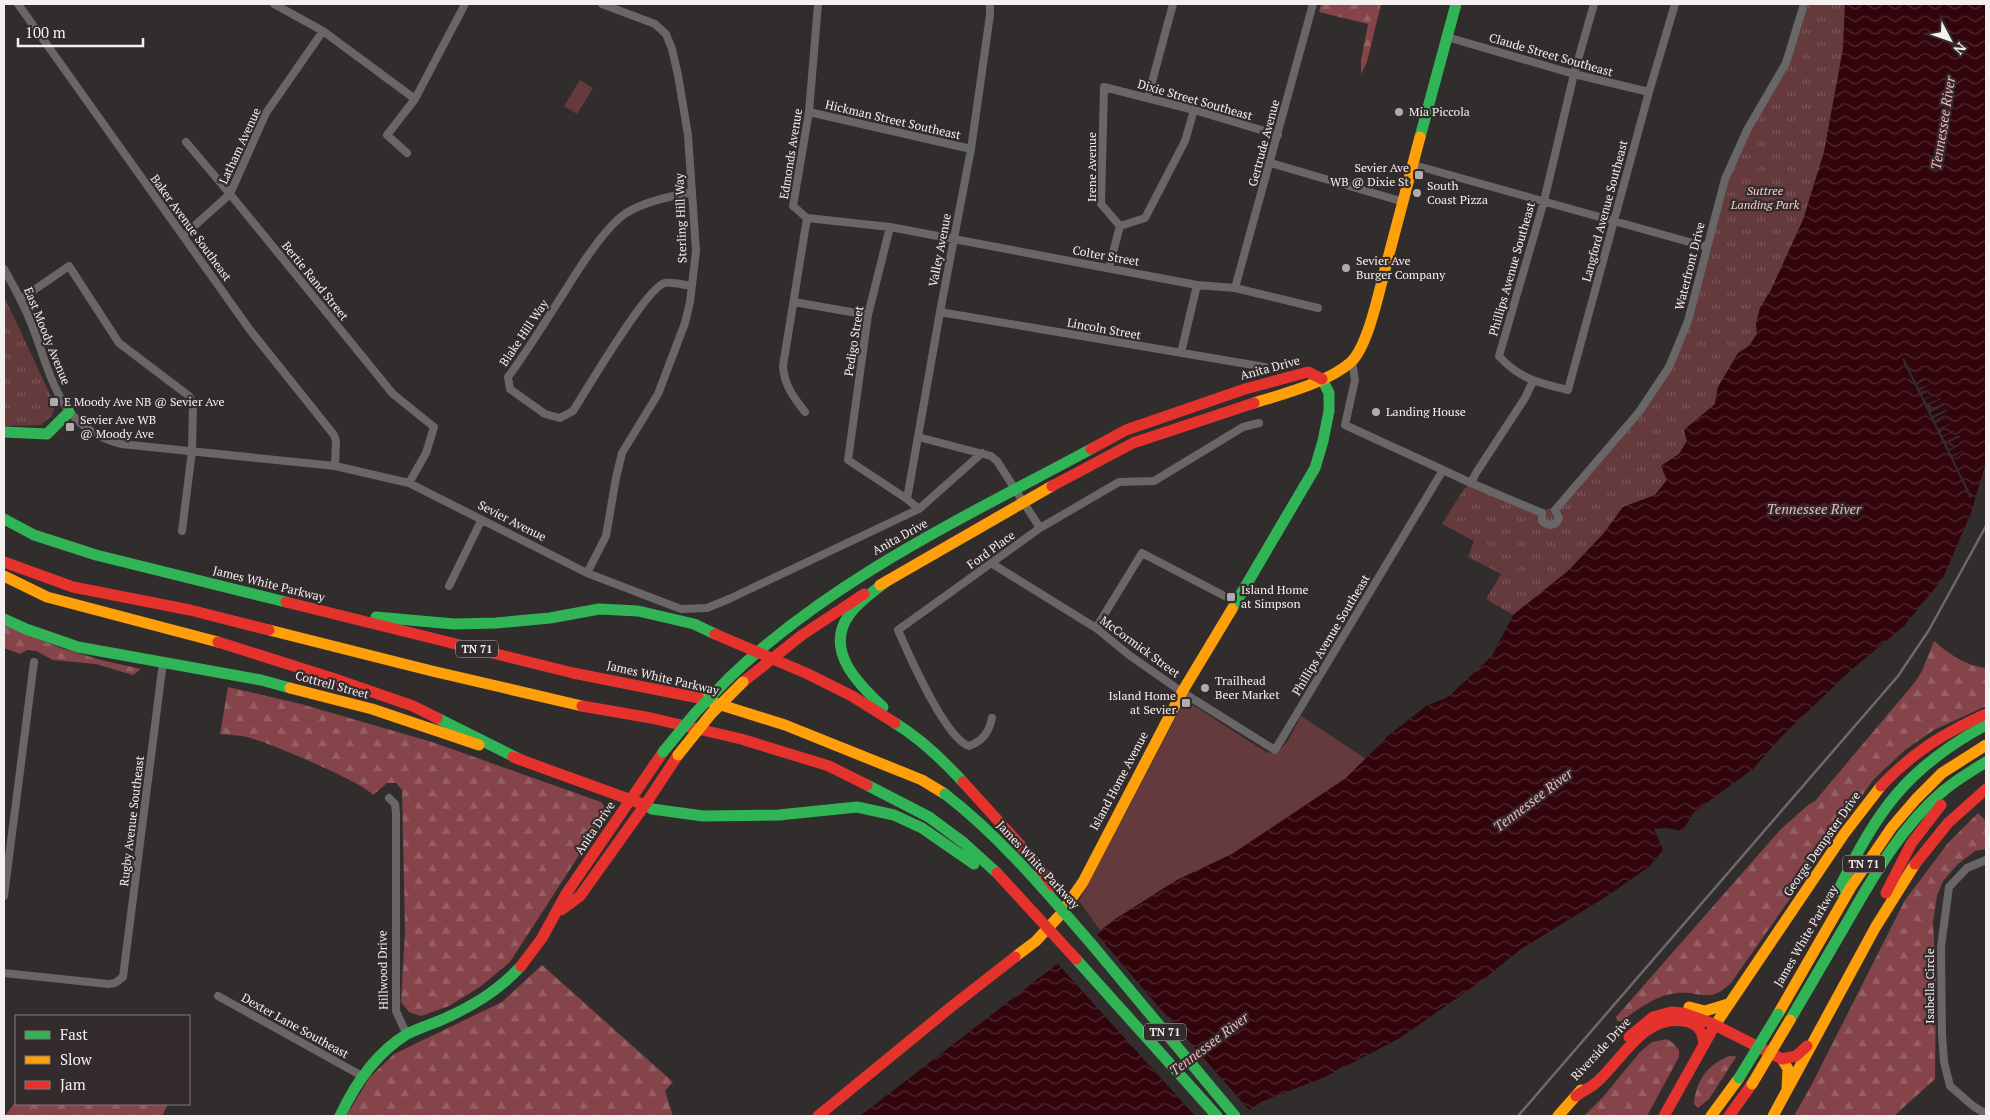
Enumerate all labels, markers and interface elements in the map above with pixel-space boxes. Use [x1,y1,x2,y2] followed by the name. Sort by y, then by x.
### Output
[18,15,142,47] scale bar
[1925,15,1975,65] north arrow
[25,22,66,42] text: 100 m
[1488,30,1615,80] street label: Claude Street Southeast
[1949,39,1971,59] text: N
[1926,74,1959,171] water label: Tennessee River
[1136,76,1255,123] street label: Dixie Street Southeast
[824,97,963,143] street label: Hickman Street Southeast
[1245,98,1282,188] street label: Gertrude Avenue
[1409,104,1470,119] place label: Mia Piccola
[215,105,264,186] street label: Latham Avenue
[1393,106,1405,118] marker: Mia Piccola
[776,108,805,200] street label: Edmonds Avenue
[1084,132,1099,202] street label: Irene Avenue
[1578,138,1631,283] street label: Langford Avenue Southeast
[1330,160,1410,189] place label: Sevier Ave WB @ Dixie St
[1413,169,1425,181] marker: Sevier Ave WB @ Dixie St
[148,171,235,284] street label: Baker Avenue Southeast
[671,172,690,263] street label: Sterling Hill Way
[1427,178,1488,207] place label: South Coast Pizza
[1730,183,1799,212] park label: Suttree Landing Park
[1411,187,1423,199] marker: South Coast Pizza
[1485,200,1538,338] street label: Phillips Avenue Southeast
[925,212,954,288] street label: Valley Avenue
[1671,220,1708,311] street label: Waterfront Drive
[279,238,352,324] street label: Bertie Rand Street
[1071,242,1141,269] street label: Colter Street
[1356,253,1446,282] place label: Sevier Ave Burger Company
[1340,262,1352,274] marker: Sevier Ave Burger Company
[21,285,74,387] street label: East Moody Avenue
[496,296,552,369] street label: Blake Hill Way
[841,304,867,377] street label: Pedigo Street
[1066,315,1143,343] street label: Lincoln Street
[1238,352,1301,383] street label: Anita Drive
[64,394,224,409] place label: E Moody Ave NB @ Sevier Ave
[48,396,60,408] marker: E Moody Ave NB @ Sevier Ave
[1386,404,1466,419] place label: Landing House
[1370,406,1382,418] marker: Landing House
[80,412,156,441] place label: Sevier Ave WB @ Moody Ave
[64,421,76,433] marker: Sevier Ave WB @ Moody Ave
[476,497,549,544] street label: Sevier Avenue
[1767,499,1862,518] water label: Tennessee River
[869,515,930,558] street label: Anita Drive
[964,527,1018,572] street label: Ford Place
[212,562,328,605] street label: James White Parkway
[1288,571,1373,698] street label: Phillips Avenue Southeast
[1241,582,1309,611] place label: Island Home at Simpson
[1225,591,1237,603] marker: Island Home at Simpson
[1097,612,1184,681] street label: McCormick Street
[456,641,498,658] road number: TN 71
[606,657,722,698] street label: James White Parkway
[294,667,371,702] street label: Cottrell Street
[1215,673,1280,702] place label: Trailhead Beer Market
[1199,682,1211,694] marker: Trailhead Beer Market
[1108,688,1176,717] place label: Island Home at Sevier
[1180,697,1192,709] marker: Island Home at Sevier
[1086,729,1151,833] street label: Island Home Avenue
[116,754,147,887] street label: Rugby Avenue Southeast
[1489,763,1577,836] water label: Tennessee River
[1780,788,1863,899] street label: George Dempster Drive
[571,798,618,857] street label: Anita Drive
[994,818,1084,912] street label: James White Parkway
[1843,856,1885,872] road number: TN 71
[1770,881,1841,989] street label: James White Parkway
[374,930,391,1010] street label: Hillwood Drive
[1922,948,1937,1024] street label: Isabella Circle
[239,990,352,1062] street label: Dexter Lane Southeast
[1165,1007,1253,1080] water label: Tennessee River
[1568,1014,1634,1083] street label: Riverside Drive
[15,1015,190,1105] legend
[60,1024,88,1044] text: Fast
[1144,1024,1186,1040] road number: TN 71
[60,1049,93,1069] text: Slow
[60,1074,86,1094] text: Jam

